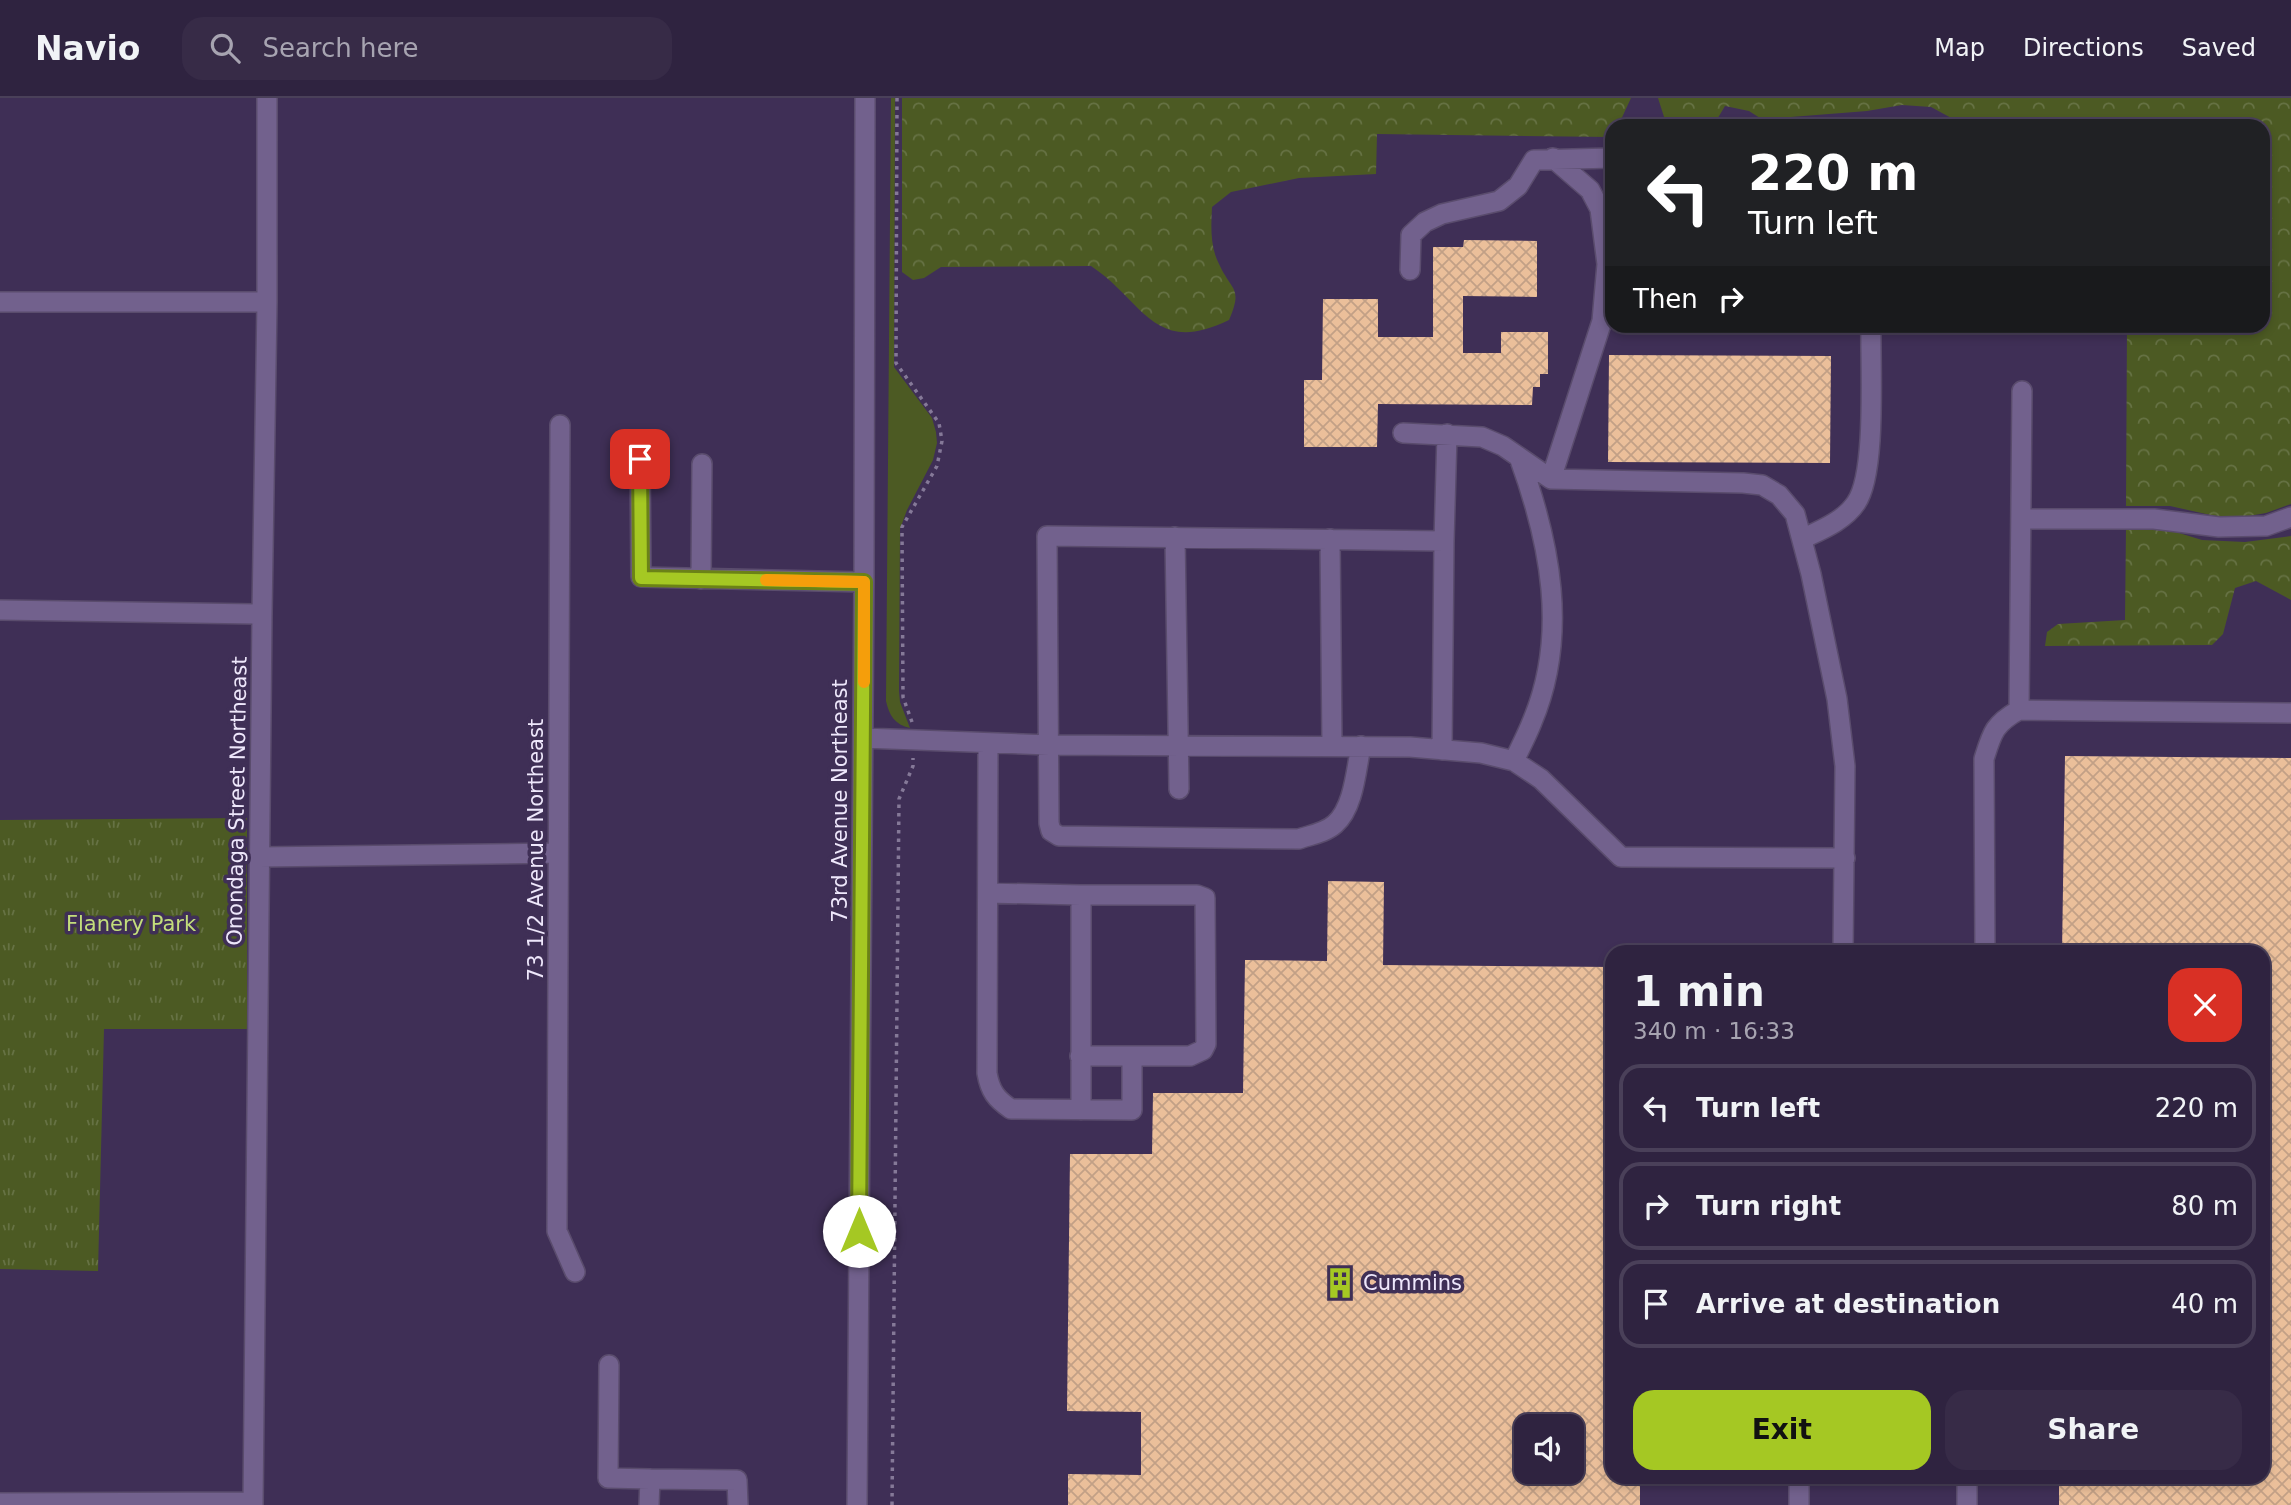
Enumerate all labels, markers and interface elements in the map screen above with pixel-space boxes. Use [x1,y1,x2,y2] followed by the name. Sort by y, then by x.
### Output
[182,17,672,80] search box
[35,29,140,68] text: Navio
[206,29,244,67] icon: search
[262,33,419,63] text: Search here
[1934,34,1985,62] text: Map
[2023,34,2144,62] text: Directions
[2182,34,2256,62] text: Saved
[1748,145,1918,202] text: 220 m
[1633,147,1724,238] icon: left
[1748,204,1878,242] text: Turn left
[1712,280,1750,318] icon: right
[1633,284,1698,314] text: Then
[610,429,670,489] pin
[621,440,659,478] icon: arrive
[222,656,252,946] street label: Onondaga Street Northeast
[828,679,852,923] street label: 73rd Avenue Northeast
[524,719,548,981] street label: 73 1/2 Avenue Northeast
[66,912,197,936] park label: Flanery Park
[1633,967,1765,1016] text: 1 min
[2168,968,2242,1042] button: close
[1633,1018,1795,1044] text: 340 m · 16:33
[1637,1089,1675,1127] icon: left
[1696,1093,1820,1123] text: Turn left
[2155,1093,2238,1123] text: 220 m
[1637,1187,1675,1225] icon: right
[1696,1191,1841,1221] text: Turn right
[2171,1191,2238,1221] text: 80 m
[822,1194,896,1268] position arrow
[1323,1266,1357,1300] building icon: Cummins
[1363,1271,1462,1295] place label: Cummins
[1637,1285,1675,1323] icon: arrive
[1696,1289,2000,1319] text: Arrive at destination
[2171,1289,2238,1319] text: 40 m
[1633,1390,1931,1470] button: Exit
[1945,1390,2242,1470] button: Share
[1514,1414,1584,1484] map controls
[1514,1414,1584,1484] button: sound

